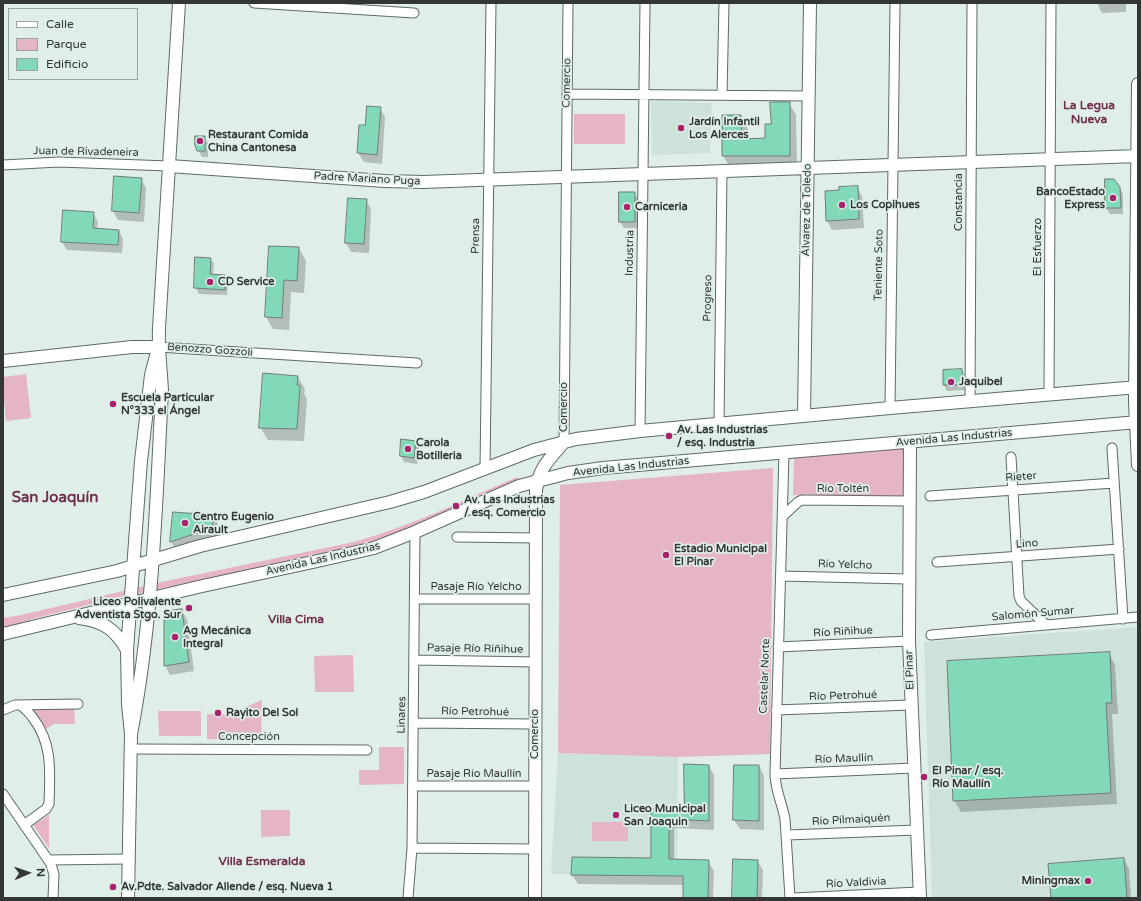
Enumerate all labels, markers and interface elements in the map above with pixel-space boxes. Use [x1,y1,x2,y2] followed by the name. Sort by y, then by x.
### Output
[8,8,138,80] legend
[46,17,74,31] text: Calle
[46,37,87,51] text: Parque
[46,57,88,71] text: Edificio
[560,58,574,108] street label: Comercio
[1063,99,1115,127] district label: La Legua Nueva
[689,115,760,141] place label: Jardín Infantil Los Alerces
[676,123,686,133] marker: Jardín Infantil Los Alerces
[208,128,308,154] place label: Restaurant Comida China Cantonesa
[195,136,205,146] marker: Restaurant Comida China Cantonesa
[33,144,139,160] street label: Juan de Rivadeneira
[800,164,814,256] street label: Álvarez de Toledo
[313,170,421,188] street label: Padre Mariano Puga
[952,173,966,231] street label: Constancia
[1036,185,1105,211] place label: BancoEstado Express
[1108,193,1118,203] marker: BancoEstado Express
[850,198,920,212] place label: Los Copihues
[635,200,688,214] place label: Carniceria
[837,200,847,210] marker: Los Copihues
[622,202,632,212] marker: Carniceria
[469,218,483,254] street label: Prensa
[1031,218,1045,276] street label: El Esfuerzo
[872,229,886,301] street label: Teniente Soto
[623,230,637,276] street label: Industria
[701,274,715,322] street label: Progreso
[218,275,275,289] place label: CD Service
[205,277,215,287] marker: CD Service
[167,340,253,360] street label: Benozzo Gozzoli
[959,375,1003,389] place label: Jaquibel
[946,377,956,387] marker: Jaquibel
[557,382,571,432] street label: Comercio
[121,391,214,417] place label: Escuela Particular N°333 el Ángel
[108,399,118,409] marker: Escuela Particular N°333 el Ángel
[677,423,768,449] place label: Av. Las Industrias / esq. Industria
[895,426,1013,450] street label: Avenida Las Industrias
[664,431,674,441] marker: Av. Las Industrias / esq. Industria
[416,436,462,462] place label: Carola Botilleria
[403,444,413,454] marker: Carola Botilleria
[572,454,690,480] street label: Avenida Las Industrias
[1005,469,1037,485] street label: Rieter
[817,482,869,496] street label: Río Toltén
[12,489,98,507] district label: San Joaquín
[464,493,555,519] place label: Av. Las Industrias / esq. Comercio
[451,501,461,511] marker: Av. Las Industrias / esq. Comercio
[193,510,274,536] place label: Centro Eugenio Airault
[180,518,190,528] marker: Centro Eugenio Airault
[1015,537,1039,551] street label: Lino
[264,539,382,579] street label: Avenida Las Industrias
[674,542,767,568] place label: Estadio Municipal El Pinar
[661,550,671,560] marker: Estadio Municipal El Pinar
[818,557,872,573] street label: Río Yelcho
[430,580,522,594] street label: Pasaje Río Yelcho
[75,595,181,621] place label: Liceo Polivalente Adventista Stgo. Sur
[184,603,194,613] marker: Liceo Polivalente Adventista Stgo. Sur
[991,604,1075,624] street label: Salomón Sumar
[268,613,324,627] district label: Villa Cima
[183,624,251,650] place label: Ag Mecánica Integral
[813,624,873,640] street label: Río Riñihue
[170,632,180,642] marker: Ag Mecánica Integral
[757,638,773,714] street label: Castelar Norte
[427,642,523,656] street label: Pasaje Río Riñihue
[903,650,917,690] street label: El Pinar
[809,688,877,704] street label: Río Petrohué
[395,696,409,734] street label: Linares
[441,705,509,719] street label: Río Petrohué
[226,706,298,720] place label: Rayito Del Sol
[213,708,223,718] marker: Rayito Del Sol
[528,709,542,759] street label: Comercio
[218,730,280,744] street label: Concepción
[815,751,873,767] street label: Río Maullín
[932,764,1004,790] place label: El Pinar / esq. Río Maullín
[426,767,522,781] street label: Pasaje Río Maullín
[919,772,929,782] marker: El Pinar / esq. Río Maullín
[624,802,706,828] place label: Liceo Municipal San Joaquin
[611,810,621,820] marker: Liceo Municipal San Joaquin
[811,811,891,829] street label: Río Pilmaiquén
[8,853,48,893] north arrow
[219,855,305,869] district label: Villa Esmeralda
[34,868,47,877] text: N
[1021,874,1080,888] place label: Miningmax
[825,875,887,891] street label: Río Valdivia
[1083,876,1093,886] marker: Miningmax
[121,880,333,894] place label: Av.Pdte. Salvador Allende / esq. Nueva 1
[108,882,118,892] marker: Av.Pdte. Salvador Allende / esq. Nueva 1

